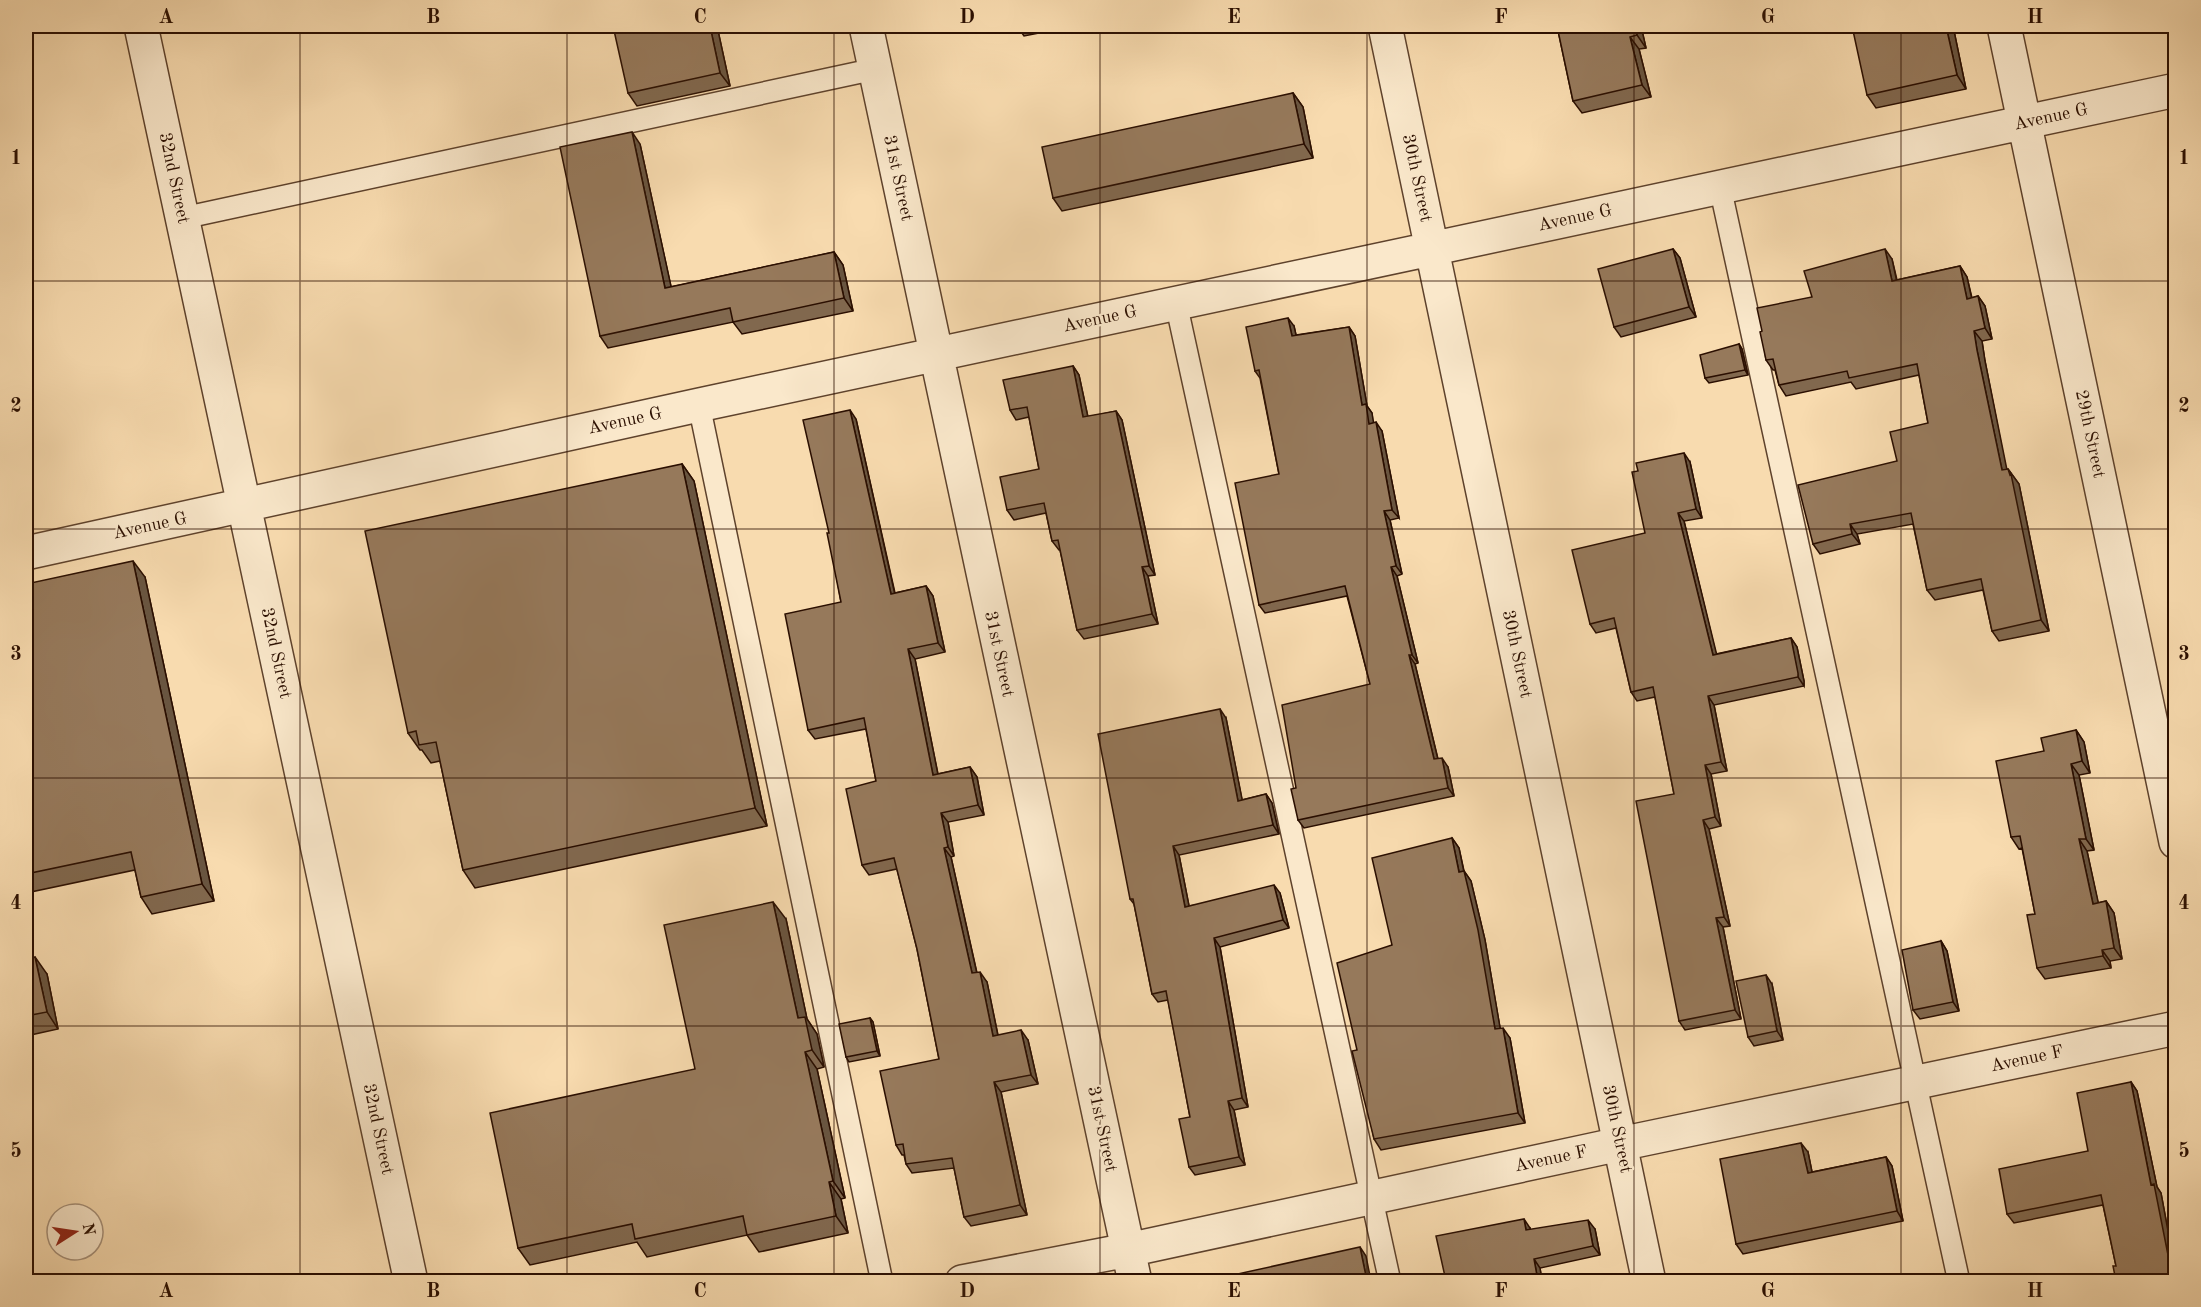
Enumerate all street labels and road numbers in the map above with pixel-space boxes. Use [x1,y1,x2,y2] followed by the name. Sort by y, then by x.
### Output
[2012,100,2090,134] street label: Avenue G
[156,131,192,225] street label: 32nd Street
[1399,132,1435,224] street label: 30th Street
[880,133,916,223] street label: 31st Street
[1536,201,1614,235] street label: Avenue G
[1061,302,1139,336] street label: Avenue G
[2072,388,2108,480] street label: 29th Street
[586,404,664,438] street label: Avenue G
[111,509,189,543] street label: Avenue G
[258,606,294,700] street label: 32nd Street
[1499,608,1535,700] street label: 30th Street
[981,609,1017,699] street label: 31st Street
[1989,1042,2065,1076] street label: Avenue F
[360,1082,396,1176] street label: 32nd Street
[1599,1083,1635,1175] street label: 30th Street
[1084,1084,1120,1174] street label: 31st Street
[1513,1142,1589,1176] street label: Avenue F

